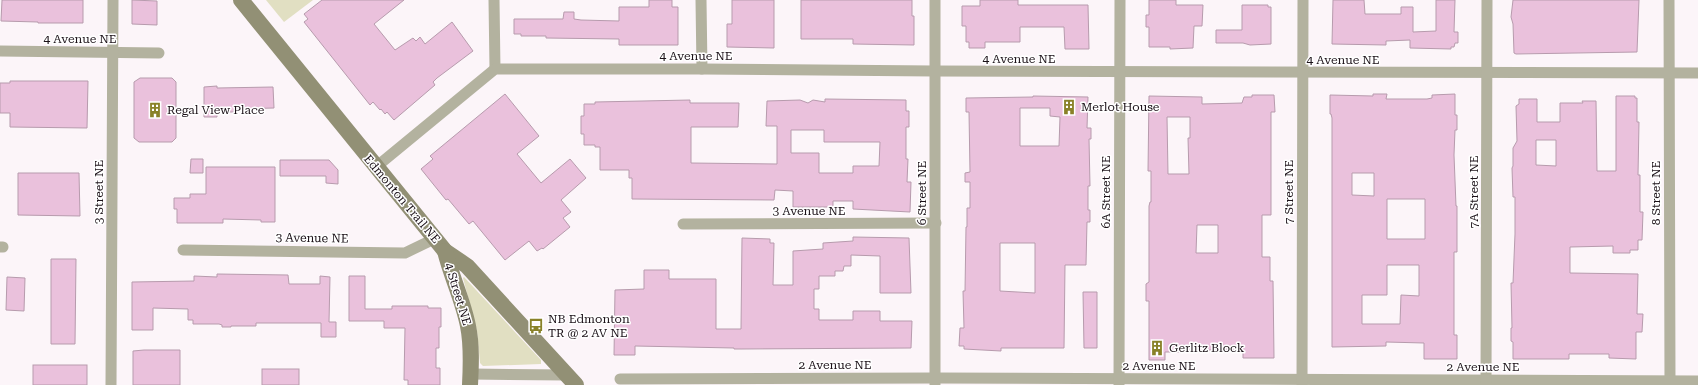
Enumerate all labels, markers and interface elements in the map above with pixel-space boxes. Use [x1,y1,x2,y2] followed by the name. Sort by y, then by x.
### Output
[43,32,117,46] street label: 4 Avenue NE
[659,49,733,63] street label: 4 Avenue NE
[982,52,1056,66] street label: 4 Avenue NE
[1306,53,1380,67] street label: 4 Avenue NE
[1060,98,1078,116] building icon: Merlot House
[1081,100,1160,114] place label: Merlot House
[146,101,164,119] building icon: Regal View Place
[167,103,265,117] place label: Regal View Place
[361,152,443,246] street label: Edmonton Trail NE
[1099,156,1113,228] street label: 6A Street NE
[1467,156,1481,228] street label: 7A Street NE
[92,160,106,224] street label: 3 Street NE
[1282,160,1296,224] street label: 7 Street NE
[915,161,929,225] street label: 6 Street NE
[1649,161,1663,225] street label: 8 Street NE
[772,204,846,218] street label: 3 Avenue NE
[275,230,349,246] street label: 3 Avenue NE
[442,261,474,327] street label: 4 Street NE
[548,312,630,340] place label: NB Edmonton TR @ 2 AV NE
[527,317,545,335] bus stop icon: NB Edmonton TR @ 2 AV NE
[1148,339,1166,357] building icon: Gerlitz Block
[1169,341,1245,355] place label: Gerlitz Block
[798,358,872,372] street label: 2 Avenue NE
[1122,359,1196,373] street label: 2 Avenue NE
[1446,360,1520,374] street label: 2 Avenue NE

